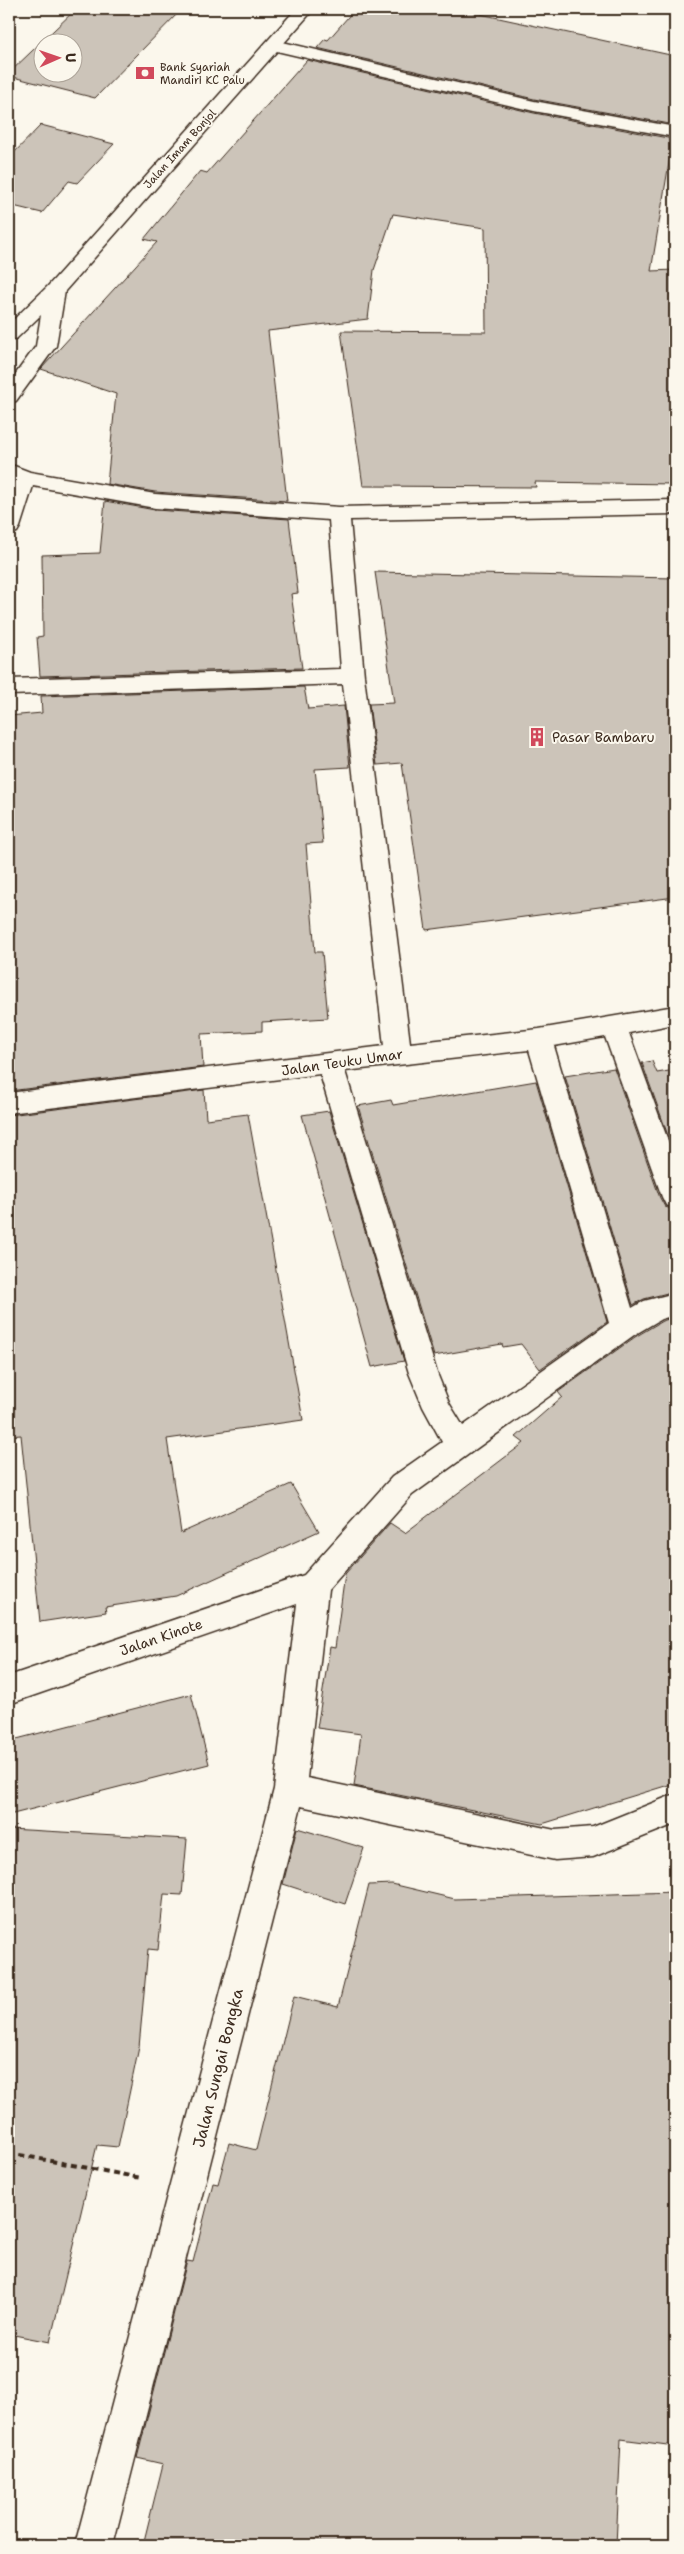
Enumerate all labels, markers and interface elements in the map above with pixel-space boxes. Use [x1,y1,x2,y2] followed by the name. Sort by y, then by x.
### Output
[32,32,82,82] north arrow
[62,52,80,63] text: U
[160,60,245,88] place label: Bank Syariah Mandiri KC Palu
[134,62,156,84] bank icon: Bank Syariah Mandiri KC Palu
[140,106,220,192] street label: Jalan Imam Bonjol
[526,726,548,748] building icon: Pasar Bambaru
[552,728,655,746] place label: Pasar Bambaru
[280,1044,404,1079] street label: Jalan Teuku Umar
[117,1614,205,1660] street label: Jalan Kinote
[188,1986,248,2150] street label: Jalan Sungai Bongka

